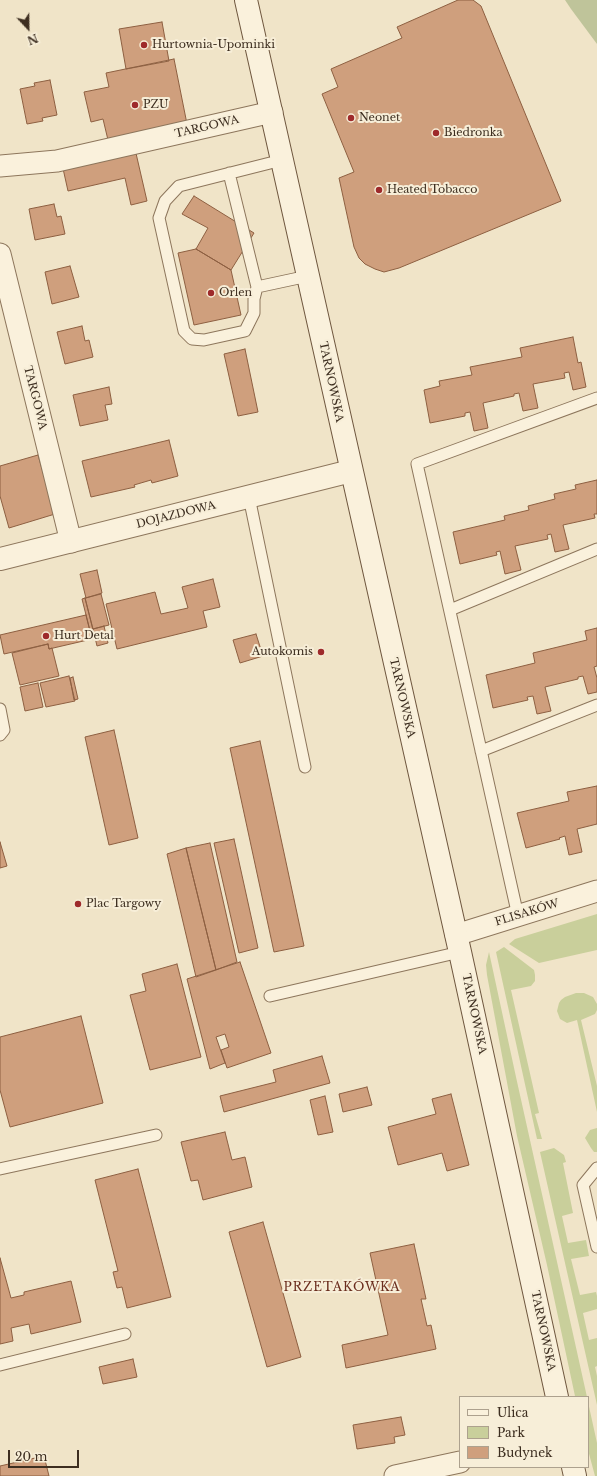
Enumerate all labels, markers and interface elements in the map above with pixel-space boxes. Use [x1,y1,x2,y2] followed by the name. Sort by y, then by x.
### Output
[8,8,48,48] north arrow
[25,31,40,48] text: N
[152,38,275,52] place label: Hurtownia-Upominki
[139,40,149,50] marker: Hurtownia-Upominki
[143,98,168,112] place label: PZU
[130,100,140,110] marker: PZU
[359,111,400,125] place label: Neonet
[174,113,240,141] street label: TARGOWA
[346,113,356,123] marker: Neonet
[444,126,503,140] place label: Biedronka
[431,128,441,138] marker: Biedronka
[387,183,477,197] place label: Heated Tobacco
[374,185,384,195] marker: Heated Tobacco
[219,286,252,300] place label: Orlen
[206,288,216,298] marker: Orlen
[316,341,346,423] street label: TARNOWSKA
[21,365,49,431] street label: TARGOWA
[135,499,217,531] street label: DOJAZDOWA
[54,629,114,643] place label: Hurt Detal
[41,631,51,641] marker: Hurt Detal
[252,645,313,659] place label: Autokomis
[316,647,326,657] marker: Autokomis
[386,657,418,739] street label: TARNOWSKA
[86,897,161,911] place label: Plac Targowy
[493,897,561,929] street label: FLISAKÓW
[73,899,83,909] marker: Plac Targowy
[459,973,489,1055] street label: TARNOWSKA
[283,1281,401,1295] district label: PRZETAKÓWKA
[528,1290,558,1372] street label: TARNOWSKA
[459,1396,589,1468] legend
[497,1405,528,1420] text: Ulica
[497,1425,525,1440] text: Park
[10,1442,81,1468] scale bar
[497,1445,552,1460] text: Budynek
[15,1449,47,1464] text: 20 m

